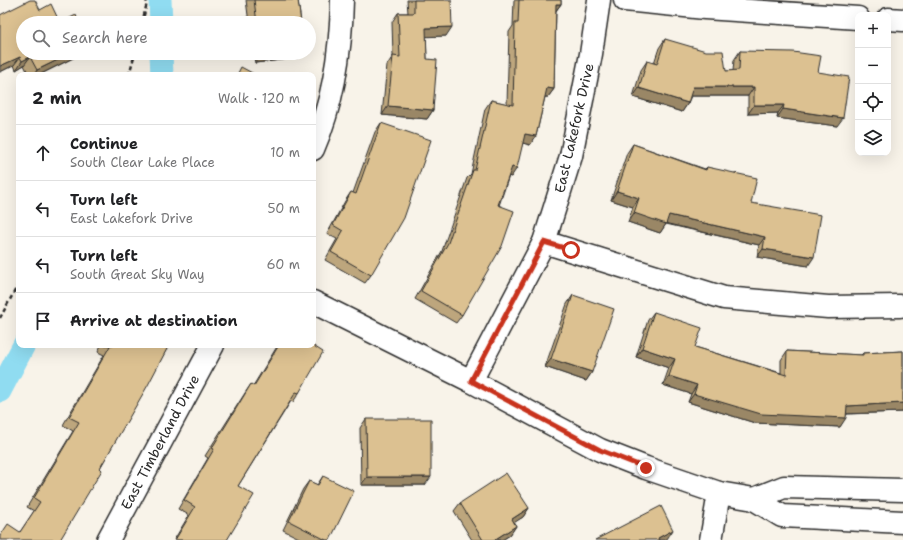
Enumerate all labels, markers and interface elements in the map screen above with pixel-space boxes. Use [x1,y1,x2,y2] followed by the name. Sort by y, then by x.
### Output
[855,12,891,156] map controls
[855,12,891,48] button: +
[16,16,316,60] search box
[30,27,52,49] icon: search
[62,28,148,48] text: Search here
[855,48,891,84] button: −
[550,61,598,195] street label: East Lakefork Drive
[855,84,891,120] button: locate
[32,87,82,109] text: 2 min
[218,90,300,107] text: Walk · 120 m
[855,120,891,156] button: layers
[70,134,138,154] text: Continue
[32,142,54,164] icon: ahead
[270,144,300,161] text: 10 m
[70,154,215,171] text: South Clear Lake Place
[70,190,138,210] text: Turn left
[32,198,54,220] icon: left
[267,200,300,217] text: 50 m
[70,210,193,227] text: East Lakefork Drive
[562,241,580,259] route start
[70,246,138,266] text: Turn left
[32,254,54,276] icon: left
[267,256,300,273] text: 60 m
[70,266,205,283] text: South Great Sky Way
[32,310,54,332] icon: arrive
[70,311,238,331] text: Arrive at destination
[117,371,203,513] street label: East Timberland Drive
[637,459,655,477] route end

